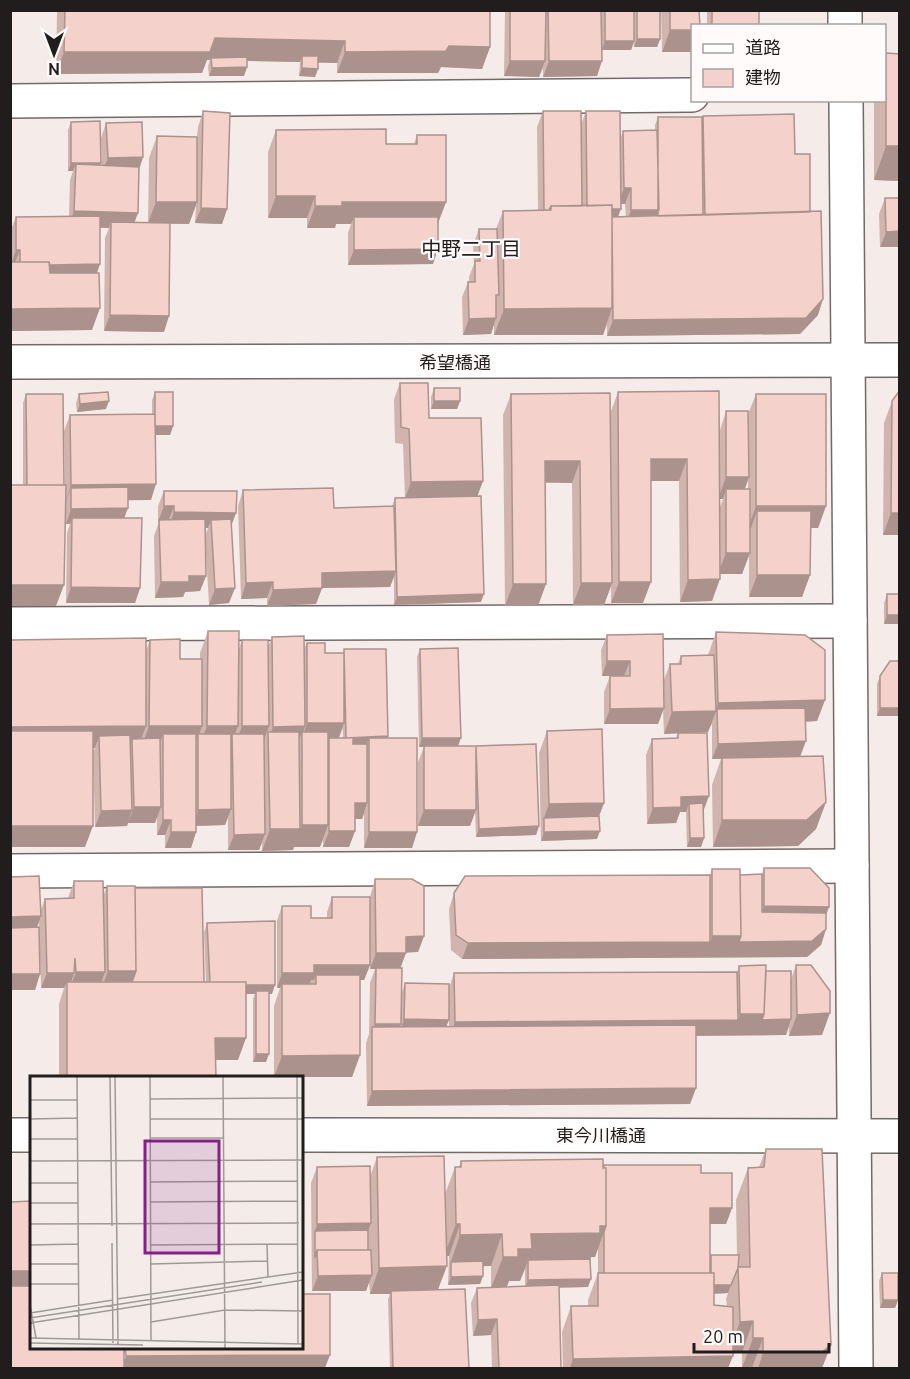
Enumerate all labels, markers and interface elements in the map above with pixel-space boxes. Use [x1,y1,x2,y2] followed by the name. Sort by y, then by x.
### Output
[24,24,84,84] north arrow
[691,24,886,102] legend
[745,37,781,57] text: 道路
[48,60,60,78] text: N
[745,67,781,87] text: 建物
[421,237,521,260] district label: 中野二丁目
[419,352,491,372] street label: 希望橋通
[30,1076,303,1349] inset map
[556,1125,646,1145] street label: 東今川橋通
[694,1316,829,1354] scale bar
[703,1326,743,1346] text: 20 m

